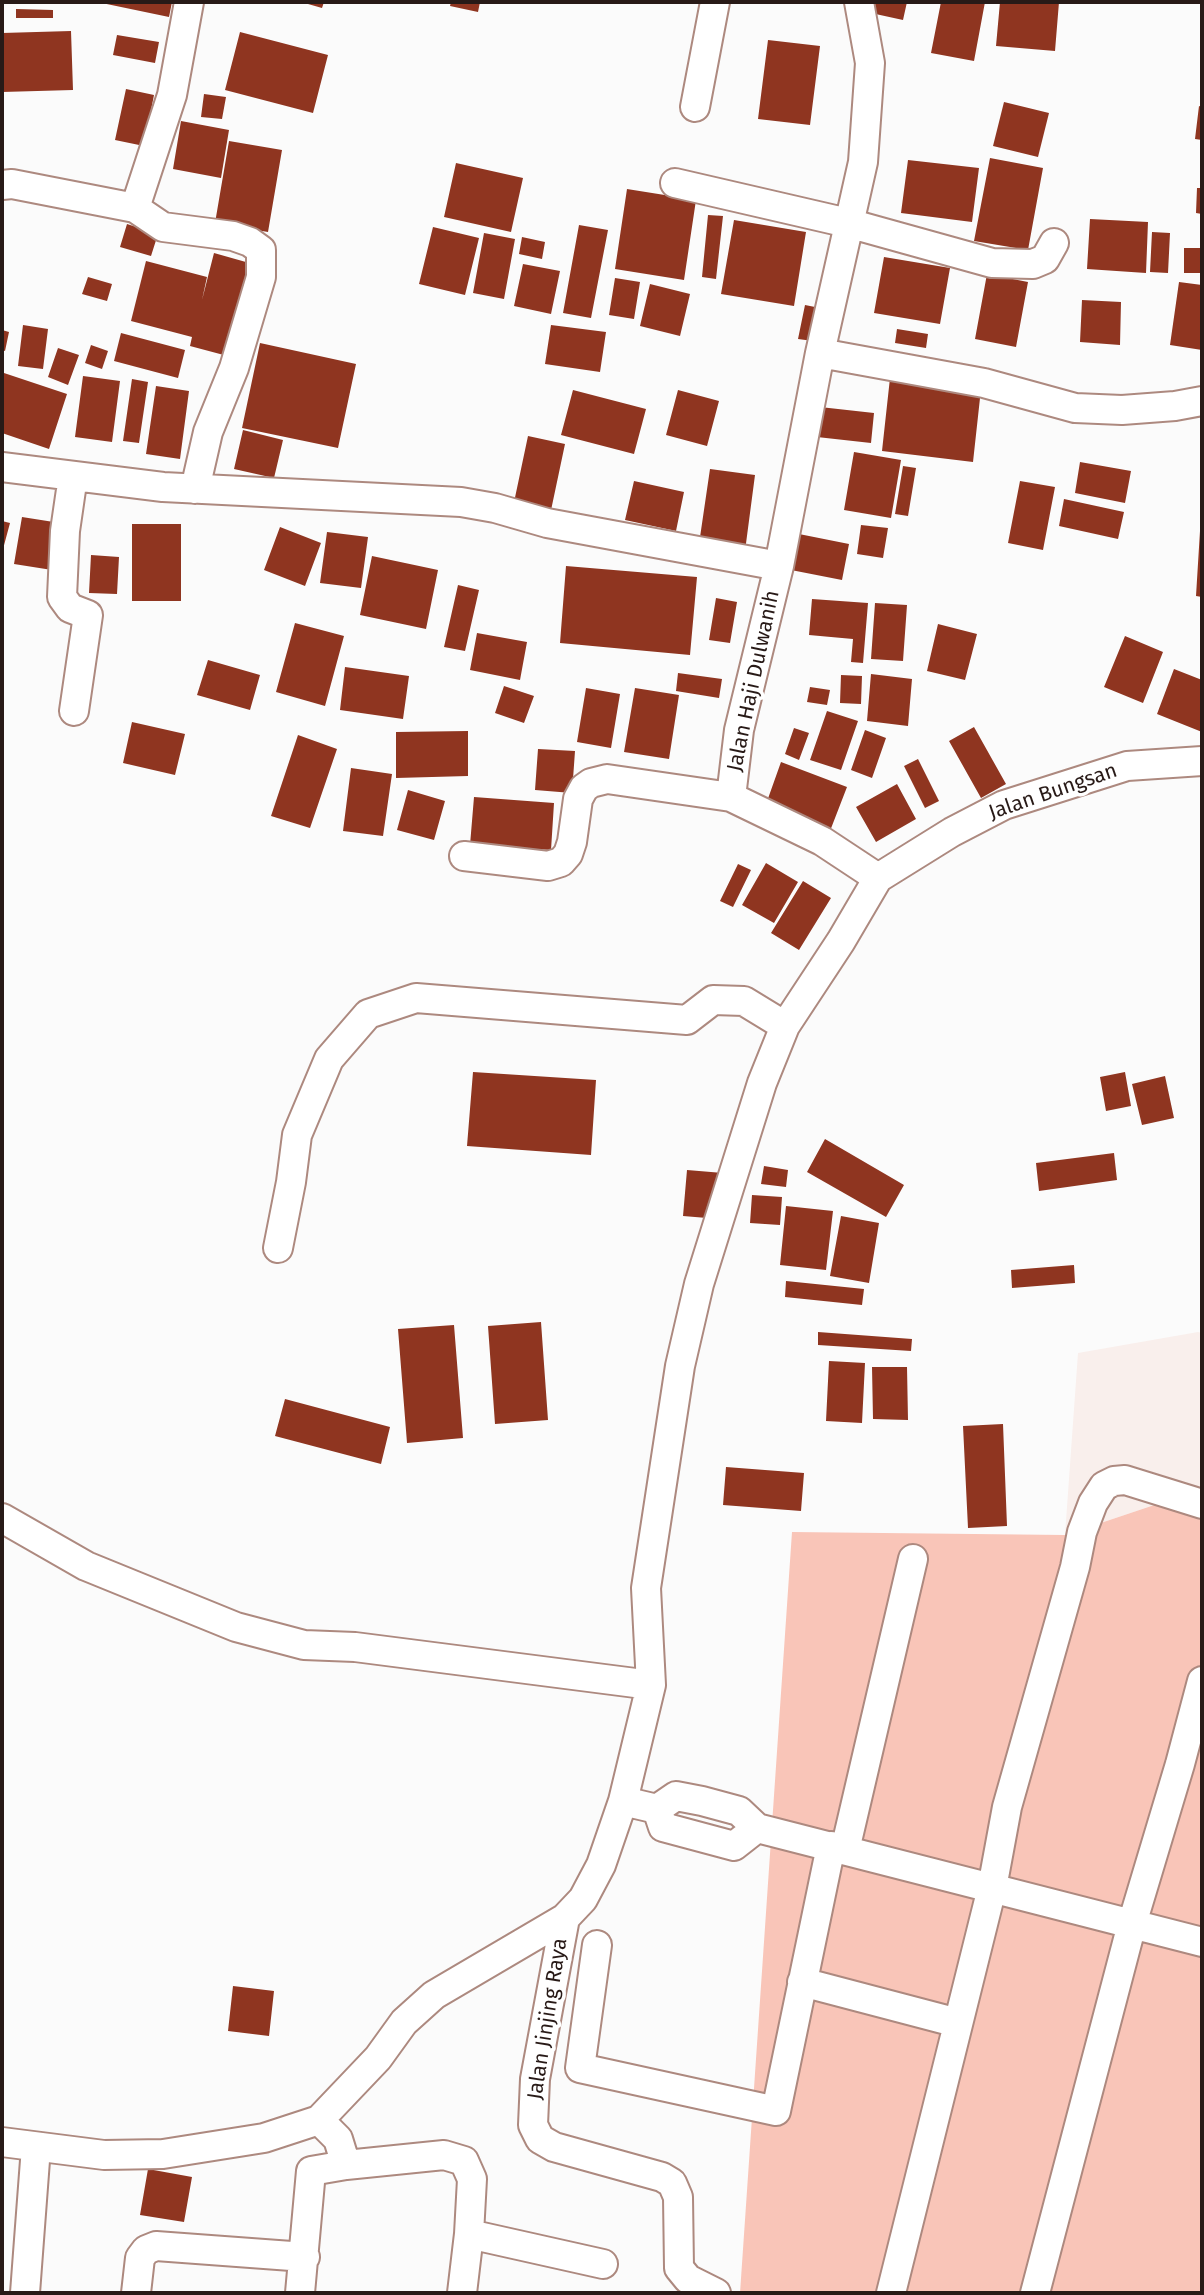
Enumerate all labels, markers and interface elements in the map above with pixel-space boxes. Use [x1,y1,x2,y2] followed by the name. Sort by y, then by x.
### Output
[722,588,786,774] street label: Jalan Haji Dulwanih
[985,758,1121,826] street label: Jalan Bungsan
[523,1936,573,2102] street label: Jalan Jinjing Raya

